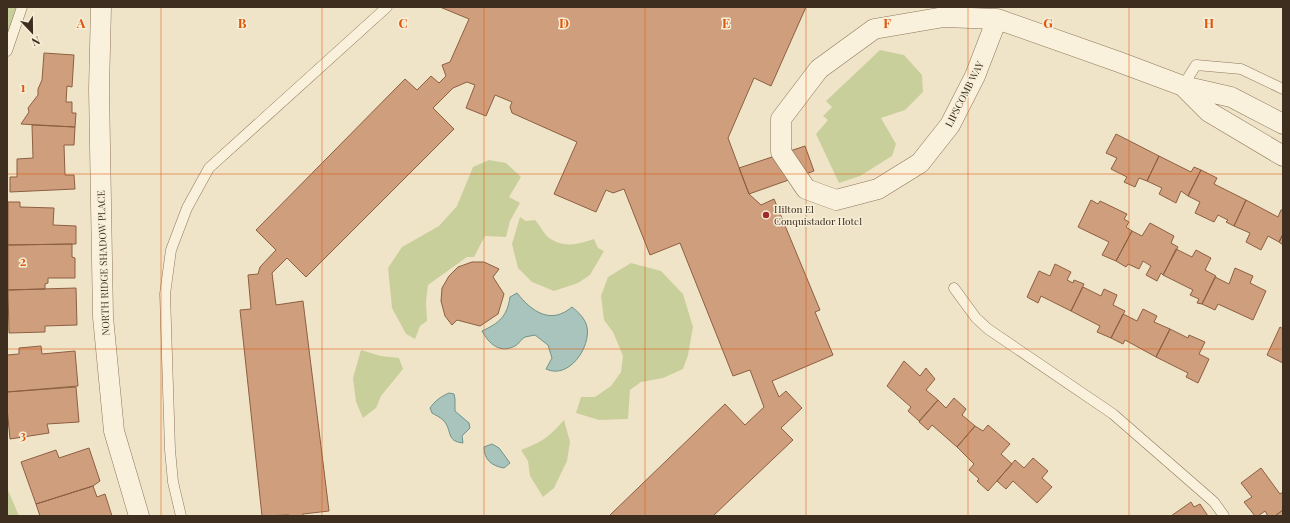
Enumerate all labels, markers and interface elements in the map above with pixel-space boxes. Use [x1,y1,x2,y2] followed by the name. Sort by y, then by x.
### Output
[12,12,52,52] north arrow
[76,14,86,31] text: A
[238,14,247,31] text: B
[398,14,408,31] text: C
[559,14,569,31] text: D
[722,14,730,31] text: E
[883,14,891,31] text: F
[1043,14,1053,31] text: G
[1204,14,1214,31] text: H
[29,33,42,50] text: N
[941,59,987,129] street label: LIPSCOMB WAY
[21,78,26,95] text: 1
[93,190,113,336] street label: NORTH RIDGE SHADOW PLACE
[774,202,862,228] place label: Hilton El Conquistador Hotel
[761,210,771,220] marker: Hilton El Conquistador Hotel
[20,252,27,269] text: 2
[20,426,26,443] text: 3

